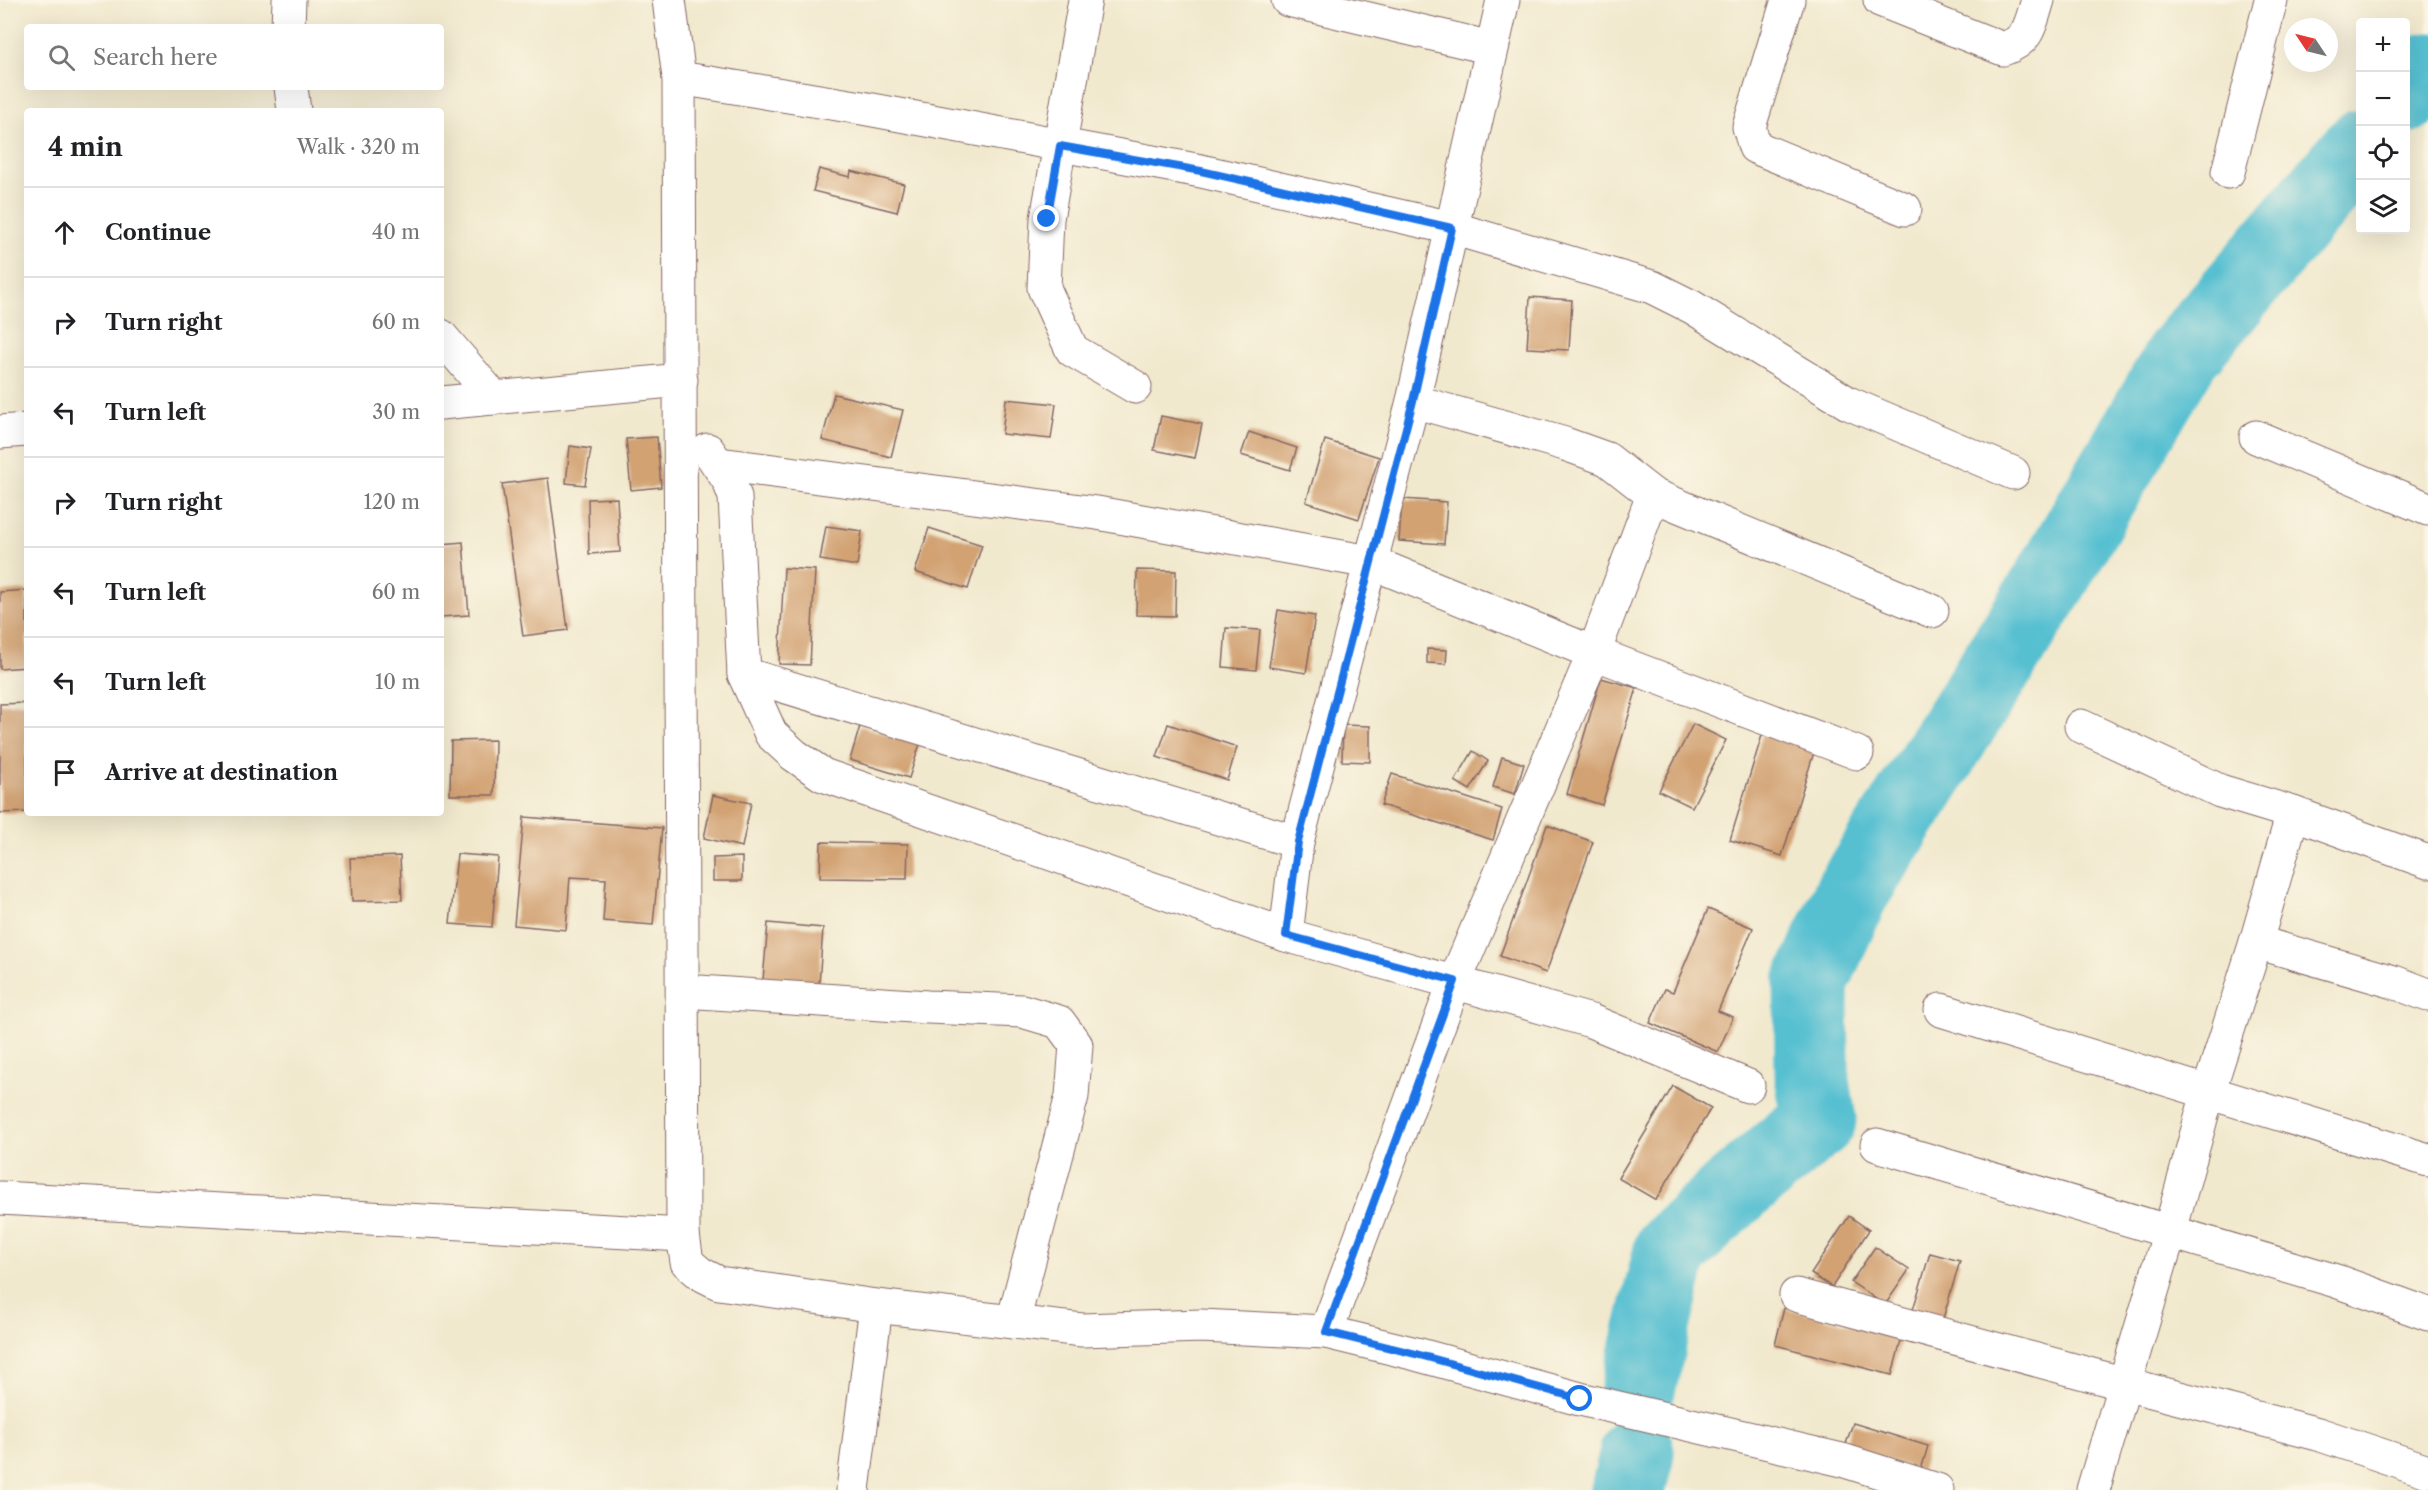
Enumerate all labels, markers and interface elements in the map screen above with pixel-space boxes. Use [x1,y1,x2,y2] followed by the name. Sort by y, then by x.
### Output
[2284,18,2338,72] north arrow
[2356,18,2410,234] map controls
[2356,18,2410,72] button: +
[24,24,444,90] search box
[45,41,78,74] icon: search
[93,44,218,71] text: Search here
[2356,72,2410,126] button: −
[2356,126,2410,180] button: locate
[48,131,123,163] text: 4 min
[297,135,420,159] text: Walk · 320 m
[2356,180,2410,234] button: layers
[1033,205,1059,231] route end
[48,216,81,249] icon: ahead
[105,219,211,246] text: Continue
[372,220,420,244] text: 40 m
[48,306,81,339] icon: right
[105,309,223,336] text: Turn right
[372,310,420,334] text: 60 m
[48,396,81,429] icon: left
[105,399,206,426] text: Turn left
[372,400,420,424] text: 30 m
[48,486,81,519] icon: right
[105,489,223,516] text: Turn right
[363,490,420,514] text: 120 m
[48,576,81,609] icon: left
[105,579,206,606] text: Turn left
[372,580,420,604] text: 60 m
[48,666,81,699] icon: left
[105,669,206,696] text: Turn left
[375,670,420,694] text: 10 m
[48,756,81,789] icon: arrive
[105,759,338,786] text: Arrive at destination
[1566,1385,1592,1411] route start

